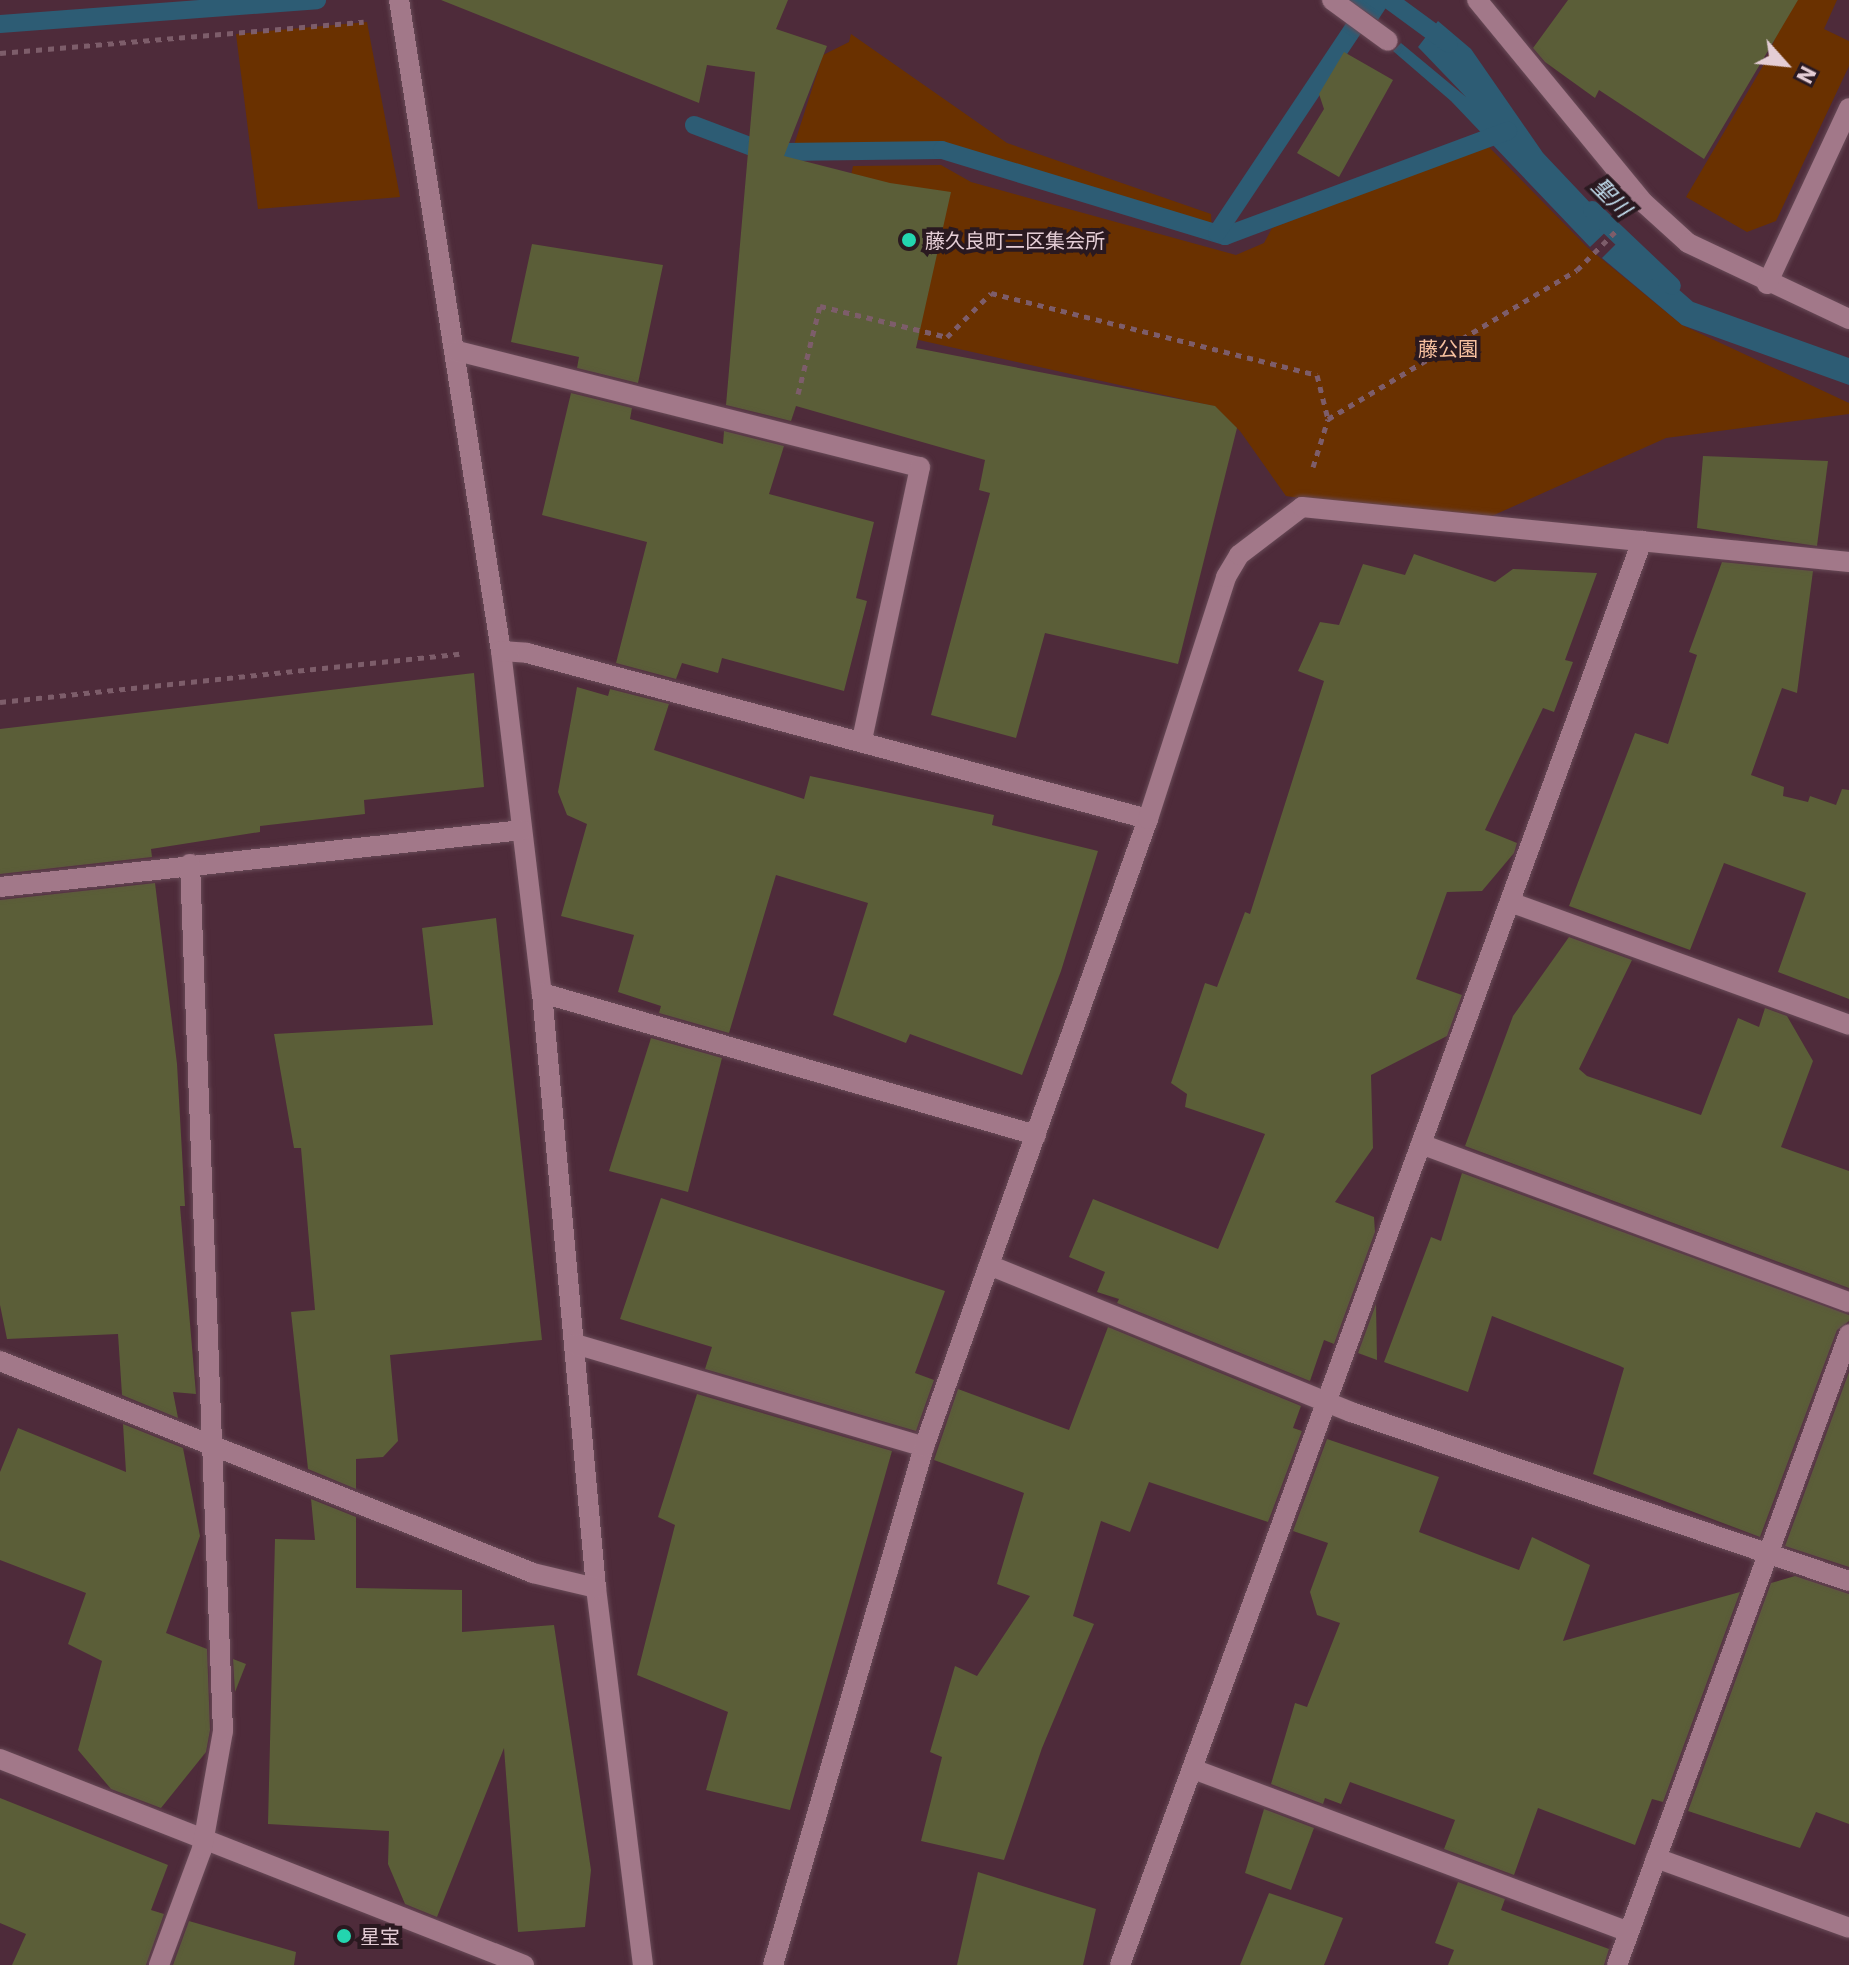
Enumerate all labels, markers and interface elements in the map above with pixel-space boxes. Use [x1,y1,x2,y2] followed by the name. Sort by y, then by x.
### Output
[1745,24,1825,104] north arrow
[1790,61,1823,89] text: N
[1587,172,1637,222] water label: 聖川
[925,228,1105,252] place label: 藤久良町二区集会所
[900,231,918,249] marker: 藤久良町二区集会所
[1418,336,1478,360] park label: 藤公園
[360,1924,400,1948] place label: 星宝
[335,1927,353,1945] marker: 星宝

